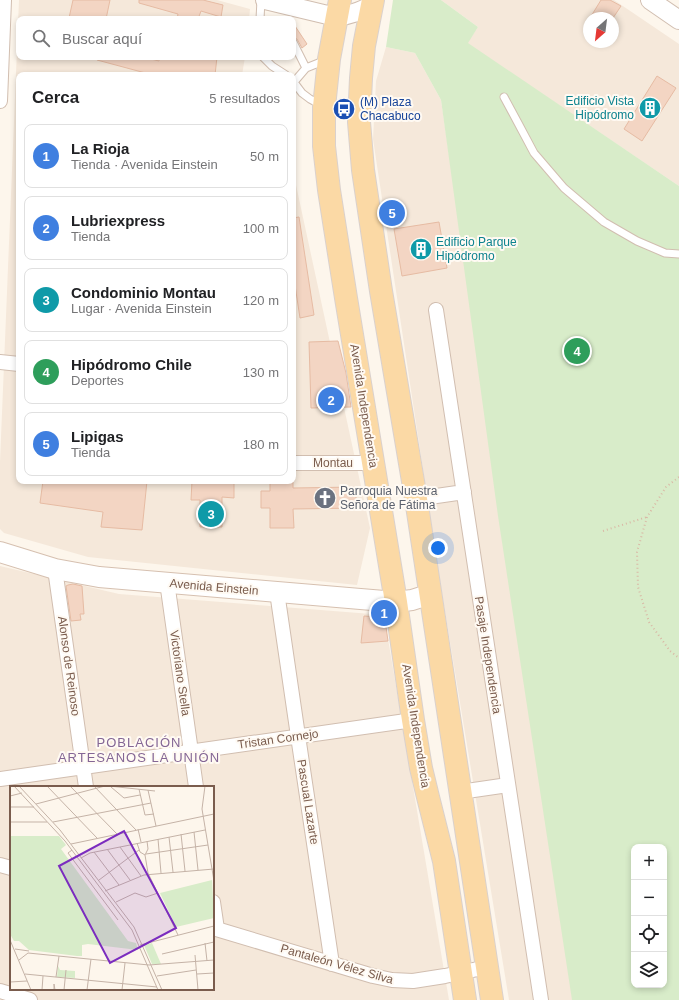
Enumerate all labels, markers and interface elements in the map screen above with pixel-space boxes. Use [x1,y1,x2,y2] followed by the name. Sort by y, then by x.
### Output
[583,12,619,48] north arrow
[16,16,296,60] search box
[30,27,52,49] icon: search
[62,30,142,47] text: Buscar aquí
[32,88,79,107] text: Cerca
[209,91,280,106] text: 5 resultados
[566,94,634,122] place label: Edificio Vista Hipódromo
[360,95,421,123] place label: (M) Plaza Chacabuco
[637,95,663,121] building icon: Edificio Vista Hipódromo
[331,96,357,122] bus stop icon: (M) Plaza Chacabuco
[71,140,129,157] text: La Rioja
[42,149,50,164] text: 1
[250,149,279,164] text: 50 m
[71,157,218,172] text: Tienda · Avenida Einstein
[379,198,405,228] pin: 5
[71,212,165,229] text: Lubriexpress
[42,221,50,236] text: 2
[243,221,279,236] text: 100 m
[71,229,110,244] text: Tienda
[436,235,517,263] place label: Edificio Parque Hipódromo
[408,236,434,262] building icon: Edificio Parque Hipódromo
[71,284,216,301] text: Condominio Montau
[42,293,50,308] text: 3
[243,293,279,308] text: 120 m
[71,301,212,316] text: Lugar · Avenida Einstein
[564,336,590,366] pin: 4
[347,343,381,469] street label: Avenida Independencia
[71,356,192,373] text: Hipódromo Chile
[42,365,50,380] text: 4
[243,365,279,380] text: 130 m
[71,373,124,388] text: Deportes
[318,385,344,415] pin: 2
[71,428,124,445] text: Lipigas
[42,437,50,452] text: 5
[243,437,279,452] text: 180 m
[71,445,110,460] text: Tienda
[313,456,353,470] street label: Montau
[340,484,438,512] place label: Parroquia Nuestra Señora de Fátima
[312,485,338,511] church icon: Parroquia Nuestra Señora de Fátima
[198,499,224,529] pin: 3
[428,538,448,558] your location
[169,576,259,598] street label: Avenida Einstein
[472,595,504,715] street label: Pasaje Independencia
[371,598,397,628] pin: 1
[55,615,83,717] street label: Alonso de Reinoso
[167,629,193,717] street label: Victoriano Stella
[399,663,433,789] street label: Avenida Independencia
[237,726,320,752] street label: Tristan Cornejo
[58,735,220,765] district label: POBLACIÓN ARTESANOS LA UNIÓN
[294,758,322,846] street label: Pascual Lazarte
[10,786,214,990] inset map
[631,844,667,988] map controls
[631,844,667,880] button: +
[631,880,667,916] button: −
[631,916,667,952] button: locate
[279,941,395,987] street label: Pantaleón Vélez Silva
[631,952,667,988] button: layers

